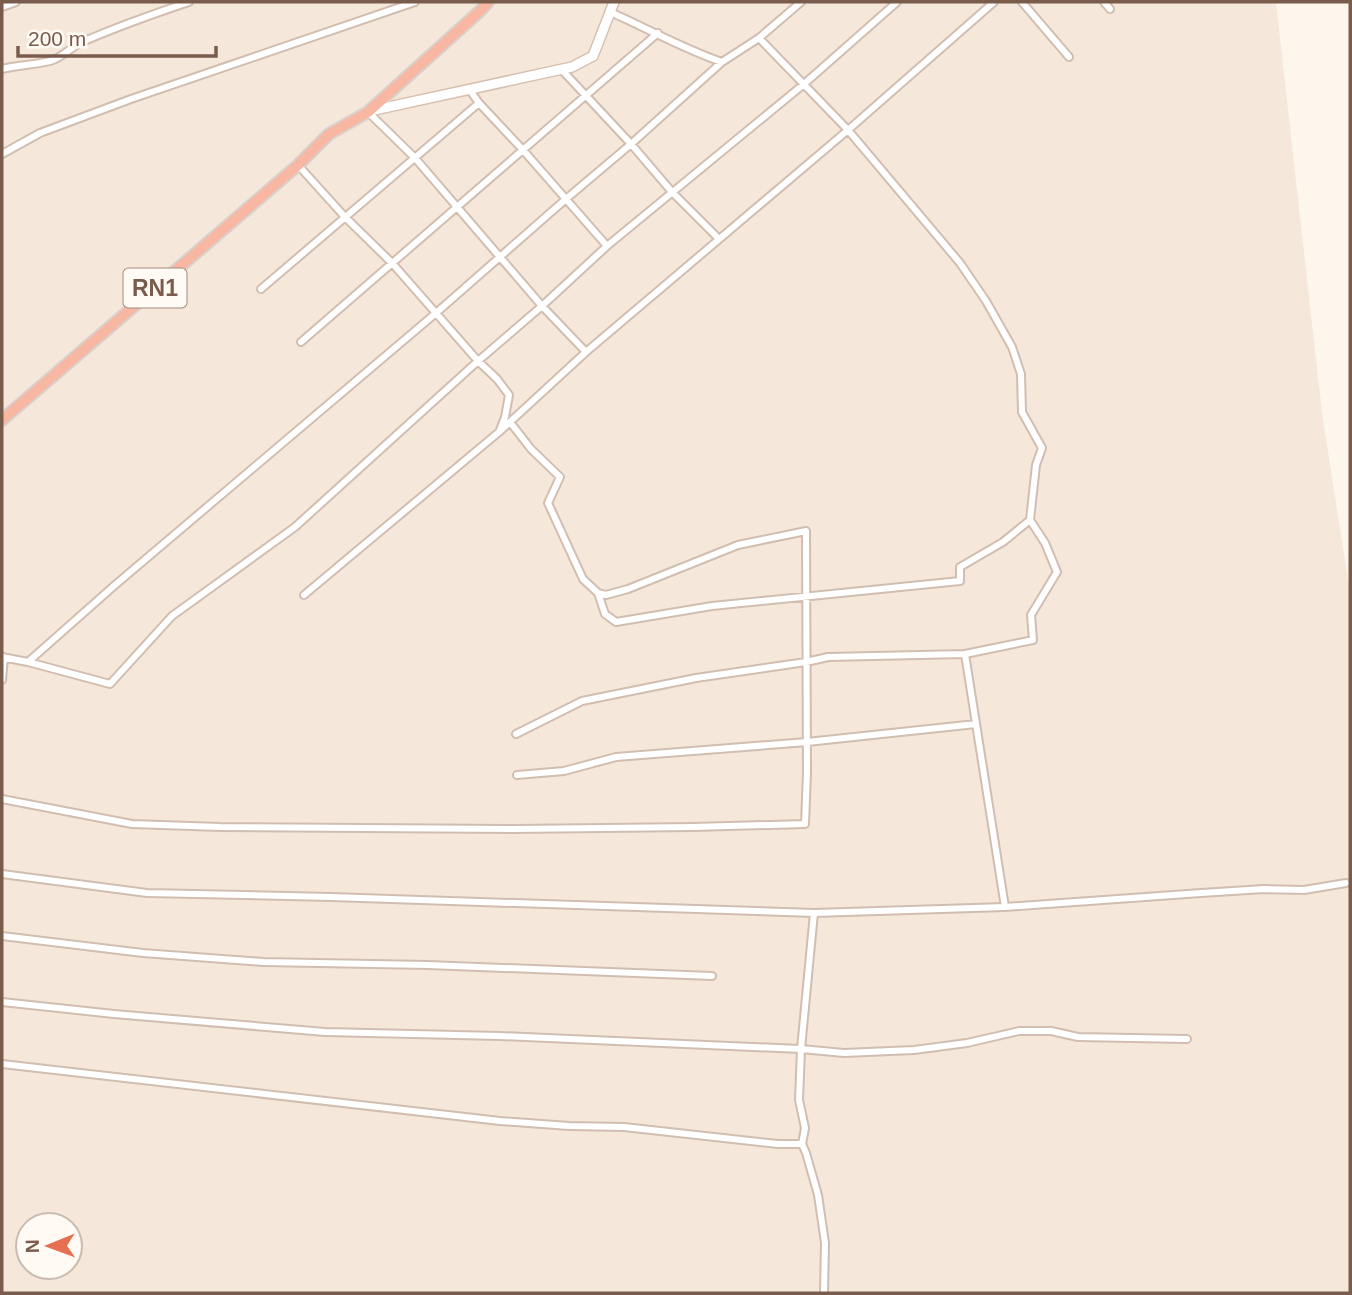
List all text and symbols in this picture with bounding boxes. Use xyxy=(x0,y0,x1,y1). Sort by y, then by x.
scale bar xyxy=(18,14,215,58)
text: 200 m xyxy=(28,27,86,50)
road number: RN1 xyxy=(124,268,186,308)
north arrow xyxy=(14,1211,84,1281)
text: N xyxy=(22,1239,43,1253)

